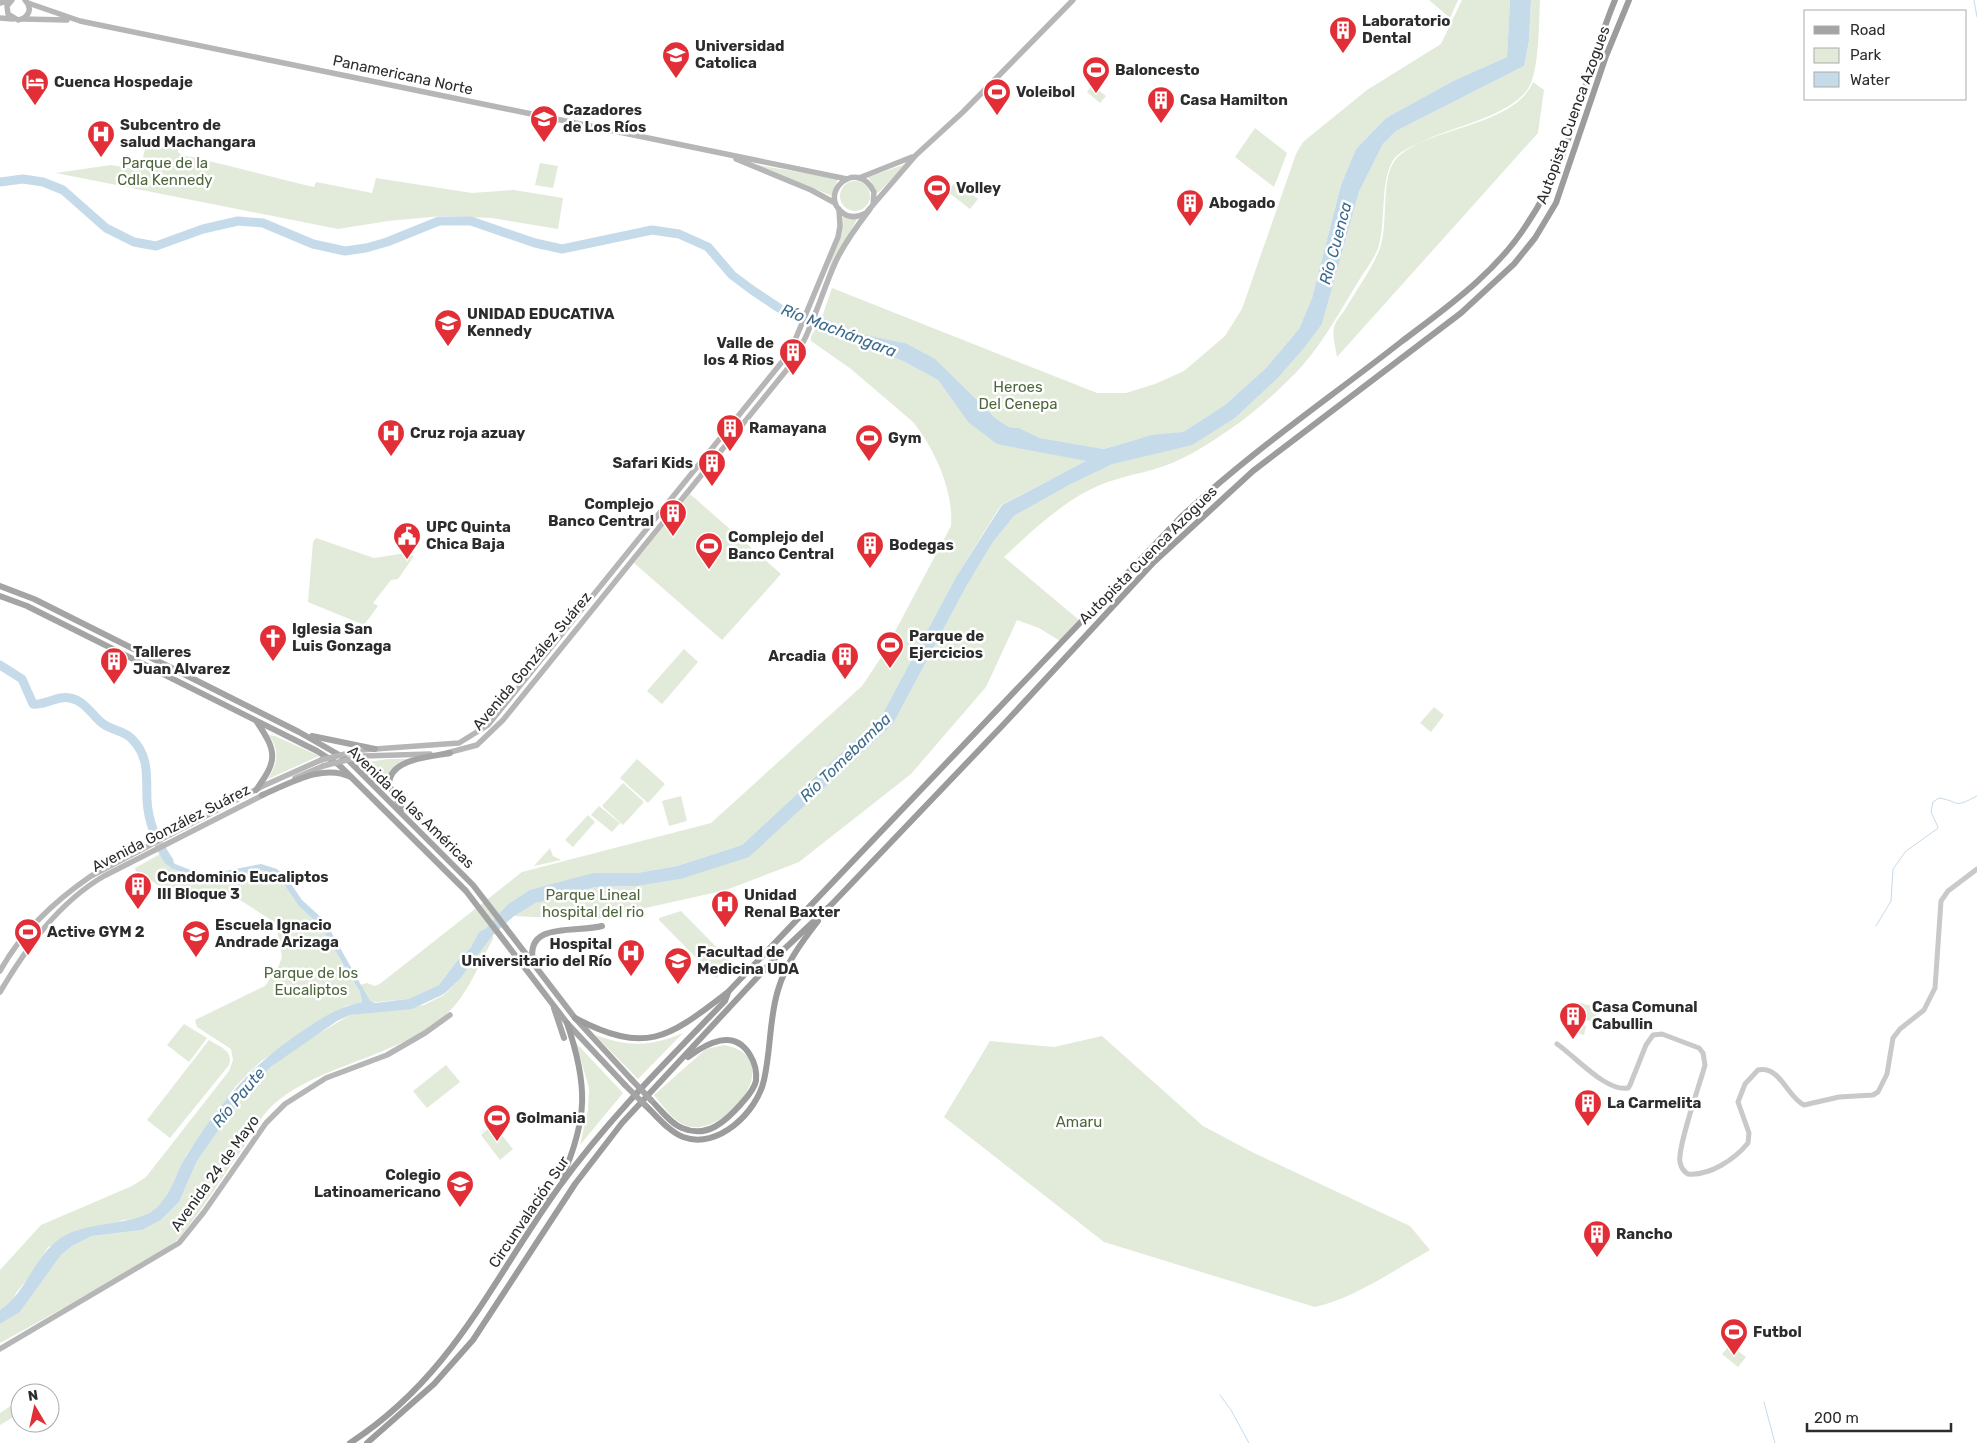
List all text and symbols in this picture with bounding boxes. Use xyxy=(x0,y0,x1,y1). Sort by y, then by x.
legend xyxy=(1804,10,1967,100)
place label: Laboratorio Dental xyxy=(1362,12,1450,47)
building icon: Laboratorio Dental xyxy=(1328,15,1358,54)
text: Road xyxy=(1850,21,1886,39)
street label: Autopista Cuenca Azogues xyxy=(1532,23,1614,206)
place label: Universidad Catolica xyxy=(695,37,785,72)
school or university icon: Universidad Catolica xyxy=(661,40,691,79)
text: Park xyxy=(1850,46,1881,64)
street label: Panamericana Norte xyxy=(331,51,475,99)
sports icon: Baloncesto xyxy=(1081,55,1111,94)
place label: Baloncesto xyxy=(1115,61,1200,79)
hotel icon: Cuenca Hospedaje xyxy=(20,67,50,106)
text: Water xyxy=(1850,71,1890,89)
place label: Cuenca Hospedaje xyxy=(54,73,193,91)
sports icon: Voleibol xyxy=(982,77,1012,116)
place label: Voleibol xyxy=(1016,83,1075,101)
building icon: Casa Hamilton xyxy=(1146,85,1176,124)
place label: Casa Hamilton xyxy=(1180,91,1288,109)
place label: Cazadores de Los Ríos xyxy=(563,101,646,136)
school or university icon: Cazadores de Los Ríos xyxy=(529,104,559,143)
place label: Subcentro de salud Machangara xyxy=(120,116,256,151)
hospital icon: Subcentro de salud Machangara xyxy=(86,119,116,158)
park label: Parque de la Cdla Kennedy xyxy=(117,154,213,189)
sports icon: Volley xyxy=(922,173,952,212)
place label: Volley xyxy=(956,179,1001,197)
building icon: Abogado xyxy=(1175,188,1205,227)
place label: Abogado xyxy=(1209,194,1275,212)
water label: Río Cuenca xyxy=(1315,200,1356,286)
water label: Río Machángara xyxy=(779,300,899,361)
place label: UNIDAD EDUCATIVA Kennedy xyxy=(467,305,615,340)
school or university icon: UNIDAD EDUCATIVA Kennedy xyxy=(433,308,463,347)
place label: Valle de los 4 Rios xyxy=(703,334,774,369)
building icon: Valle de los 4 Rios xyxy=(778,337,808,376)
park label: Heroes Del Cenepa xyxy=(978,378,1058,413)
building icon: Ramayana xyxy=(715,413,745,452)
hospital icon: Cruz roja azuay xyxy=(376,418,406,457)
place label: Ramayana xyxy=(749,419,827,437)
sports icon: Gym xyxy=(854,423,884,462)
place label: Cruz roja azuay xyxy=(410,424,525,442)
place label: Gym xyxy=(888,429,922,447)
building icon: Safari Kids xyxy=(697,448,727,487)
place label: Safari Kids xyxy=(613,454,693,472)
street label: Autopista Cuenca Azogues xyxy=(1075,482,1221,628)
place label: Complejo Banco Central xyxy=(548,495,654,530)
building icon: Complejo Banco Central xyxy=(658,498,688,537)
place label: UPC Quinta Chica Baja xyxy=(426,518,511,553)
public building icon: UPC Quinta Chica Baja xyxy=(392,521,422,560)
place label: Complejo del Banco Central xyxy=(728,528,834,563)
building icon: Bodegas xyxy=(855,530,885,569)
sports icon: Complejo del Banco Central xyxy=(694,531,724,570)
place label: Bodegas xyxy=(889,536,954,554)
street label: Avenida González Suárez xyxy=(469,588,595,734)
place label: Iglesia San Luis Gonzaga xyxy=(292,620,392,655)
church icon: Iglesia San Luis Gonzaga xyxy=(258,623,288,662)
place label: Parque de Ejercicios xyxy=(909,627,984,662)
sports icon: Parque de Ejercicios xyxy=(875,630,905,669)
building icon: Arcadia xyxy=(830,641,860,680)
place label: Talleres Juan Alvarez xyxy=(133,643,230,678)
building icon: Talleres Juan Alvarez xyxy=(99,646,129,685)
place label: Arcadia xyxy=(768,647,826,665)
water label: Río Tomebamba xyxy=(796,709,895,806)
street label: Avenida de las Américas xyxy=(344,742,478,872)
street label: Avenida González Suárez xyxy=(89,780,253,876)
place label: Condominio Eucaliptos III Bloque 3 xyxy=(157,868,329,903)
building icon: Condominio Eucaliptos III Bloque 3 xyxy=(123,871,153,910)
park label: Parque Lineal hospital del rio xyxy=(542,886,644,921)
place label: Unidad Renal Baxter xyxy=(744,886,840,921)
hospital icon: Unidad Renal Baxter xyxy=(710,889,740,928)
place label: Escuela Ignacio Andrade Arizaga xyxy=(215,916,339,951)
sports icon: Active GYM 2 xyxy=(13,917,43,956)
school or university icon: Escuela Ignacio Andrade Arizaga xyxy=(181,919,211,958)
place label: Active GYM 2 xyxy=(47,923,145,941)
place label: Hospital Universitario del Río xyxy=(461,935,612,970)
hospital icon: Hospital Universitario del Río xyxy=(616,938,646,977)
place label: Facultad de Medicina UDA xyxy=(697,943,799,978)
school or university icon: Facultad de Medicina UDA xyxy=(663,946,693,985)
park label: Parque de los Eucaliptos xyxy=(264,964,358,999)
place label: Casa Comunal Cabullin xyxy=(1592,998,1698,1033)
building icon: Casa Comunal Cabullin xyxy=(1558,1001,1588,1040)
water label: Río Paute xyxy=(208,1064,269,1131)
building icon: La Carmelita xyxy=(1573,1088,1603,1127)
place label: La Carmelita xyxy=(1607,1094,1701,1112)
sports icon: Golmania xyxy=(482,1103,512,1142)
place label: Golmania xyxy=(516,1109,586,1127)
street label: Avenida 24 de Mayo xyxy=(167,1112,263,1234)
park label: Amaru xyxy=(1056,1113,1102,1131)
street label: Circunvalación Sur xyxy=(485,1152,573,1271)
place label: Colegio Latinoamericano xyxy=(314,1166,441,1201)
school or university icon: Colegio Latinoamericano xyxy=(445,1169,475,1208)
building icon: Rancho xyxy=(1582,1219,1612,1258)
place label: Rancho xyxy=(1616,1225,1673,1243)
sports icon: Futbol xyxy=(1719,1317,1749,1356)
place label: Futbol xyxy=(1753,1323,1802,1341)
north arrow xyxy=(10,1383,60,1433)
text: N xyxy=(27,1386,39,1405)
scale bar xyxy=(1807,1400,1951,1432)
text: 200 m xyxy=(1814,1409,1859,1427)

